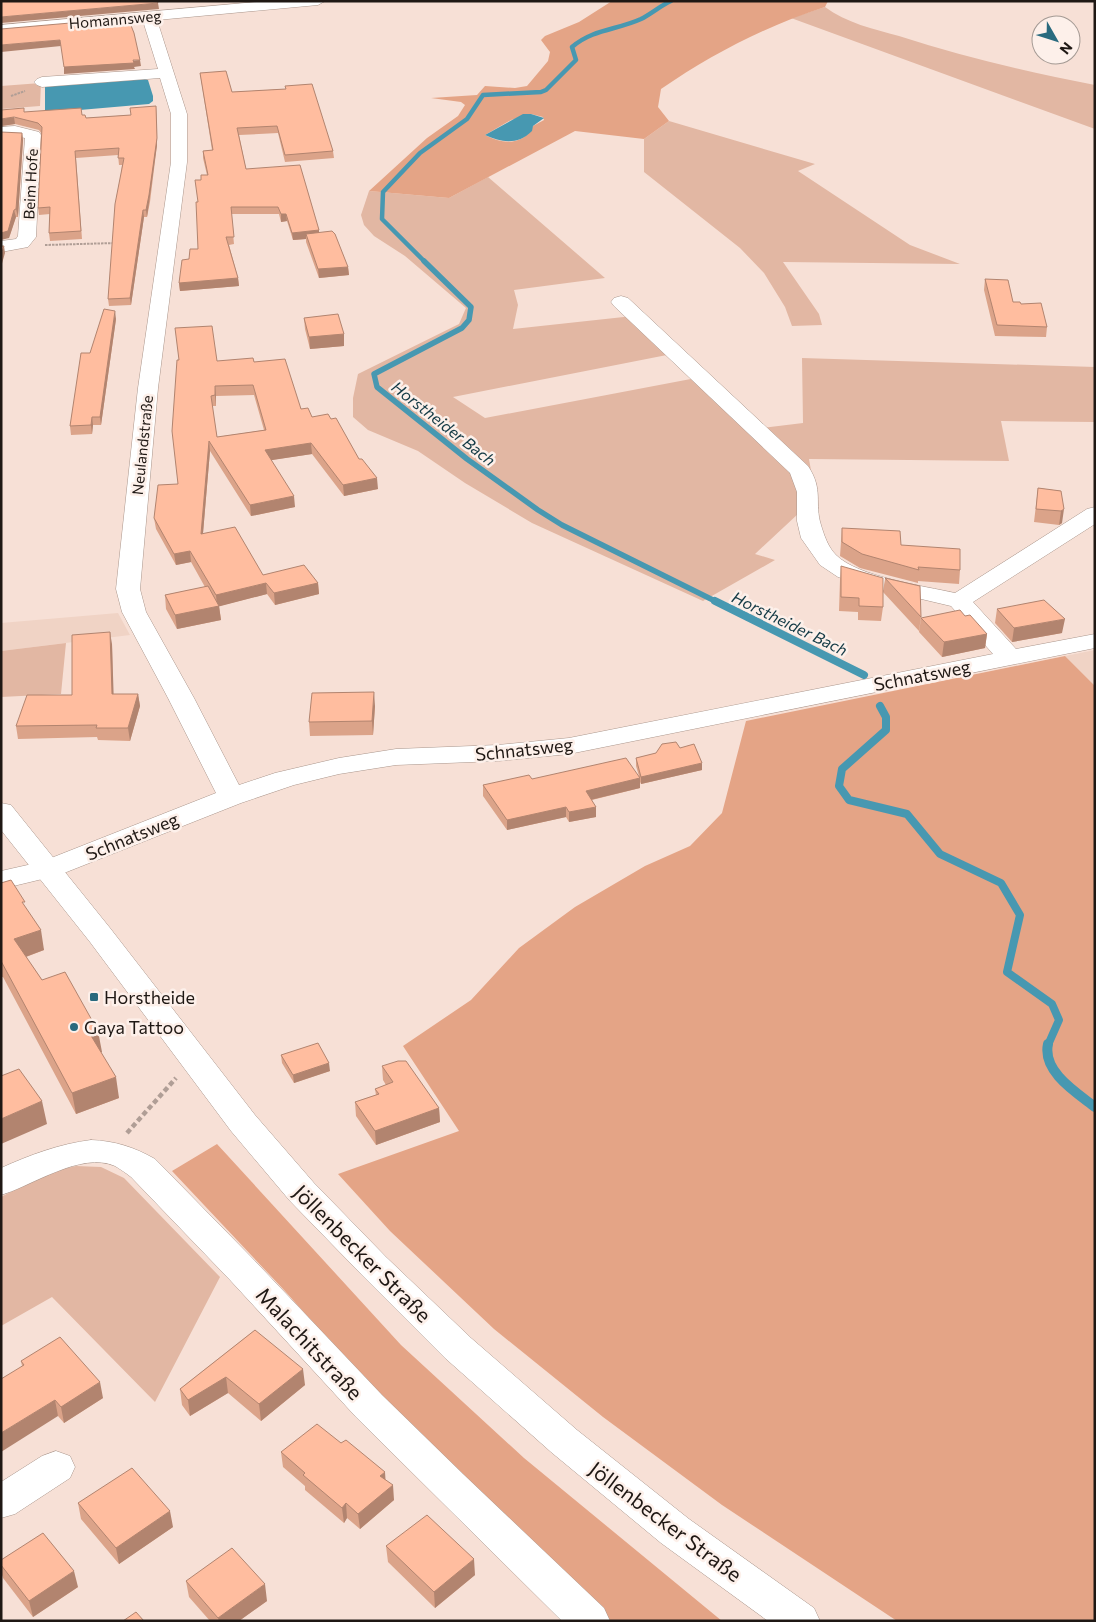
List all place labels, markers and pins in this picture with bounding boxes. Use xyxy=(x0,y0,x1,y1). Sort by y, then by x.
place label: Horstheide xyxy=(104,986,195,1008)
marker: Horstheide xyxy=(88,991,100,1003)
place label: Gaya Tattoo xyxy=(84,1016,184,1038)
marker: Gaya Tattoo xyxy=(68,1021,80,1033)

